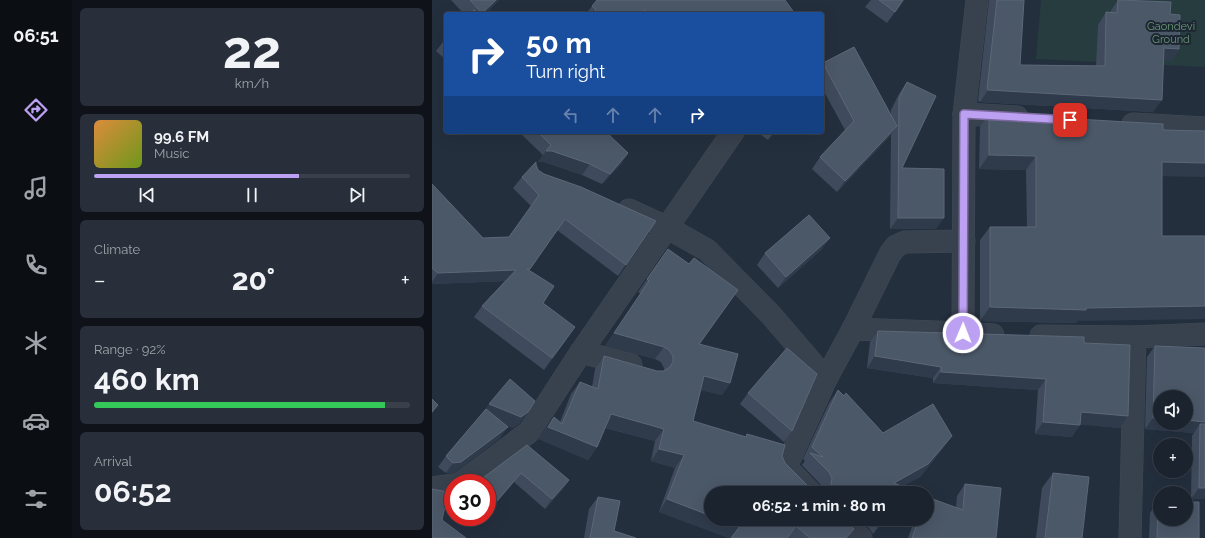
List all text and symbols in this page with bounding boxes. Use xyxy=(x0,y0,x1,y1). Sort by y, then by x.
text: 22 xyxy=(223,19,281,80)
park label: Gaondevi Ground xyxy=(1147,20,1195,46)
text: 06:51 xyxy=(13,25,59,46)
text: 50 m xyxy=(526,27,592,60)
icon: right xyxy=(460,28,512,80)
text: Turn right xyxy=(526,61,605,82)
text: km/h xyxy=(235,76,269,91)
icon: directions xyxy=(22,96,50,124)
pin xyxy=(1053,103,1087,137)
icon: left xyxy=(560,104,582,126)
icon: ahead xyxy=(602,104,624,126)
icon: ahead xyxy=(644,104,666,126)
icon: right xyxy=(686,104,708,126)
icon: arrive xyxy=(1059,109,1081,131)
text: 99.6 FM xyxy=(154,128,209,146)
text: Music xyxy=(154,146,189,161)
icon: music xyxy=(22,174,50,202)
icon: previous xyxy=(136,184,158,206)
icon: pause xyxy=(241,184,263,206)
icon: next xyxy=(346,184,368,206)
text: Climate xyxy=(94,242,140,257)
icon: phone xyxy=(22,251,50,279)
text: 20° xyxy=(232,262,275,297)
text: − xyxy=(94,267,106,293)
text: + xyxy=(401,267,410,293)
position arrow xyxy=(942,312,984,354)
icon: climate xyxy=(22,329,50,357)
text: Range · 92% xyxy=(94,342,165,357)
text: 460 km xyxy=(94,362,200,397)
map controls xyxy=(1153,390,1193,526)
button: sound xyxy=(1153,390,1193,430)
icon: car xyxy=(22,407,50,435)
button: + xyxy=(1153,438,1193,478)
text: Arrival xyxy=(94,454,132,469)
text: 06:52 xyxy=(94,474,172,509)
speed limit sign: 30 xyxy=(444,474,496,526)
icon: filters xyxy=(22,485,50,513)
button: − xyxy=(1153,486,1193,526)
text: 06:52 · 1 min · 80 m xyxy=(752,497,886,515)

